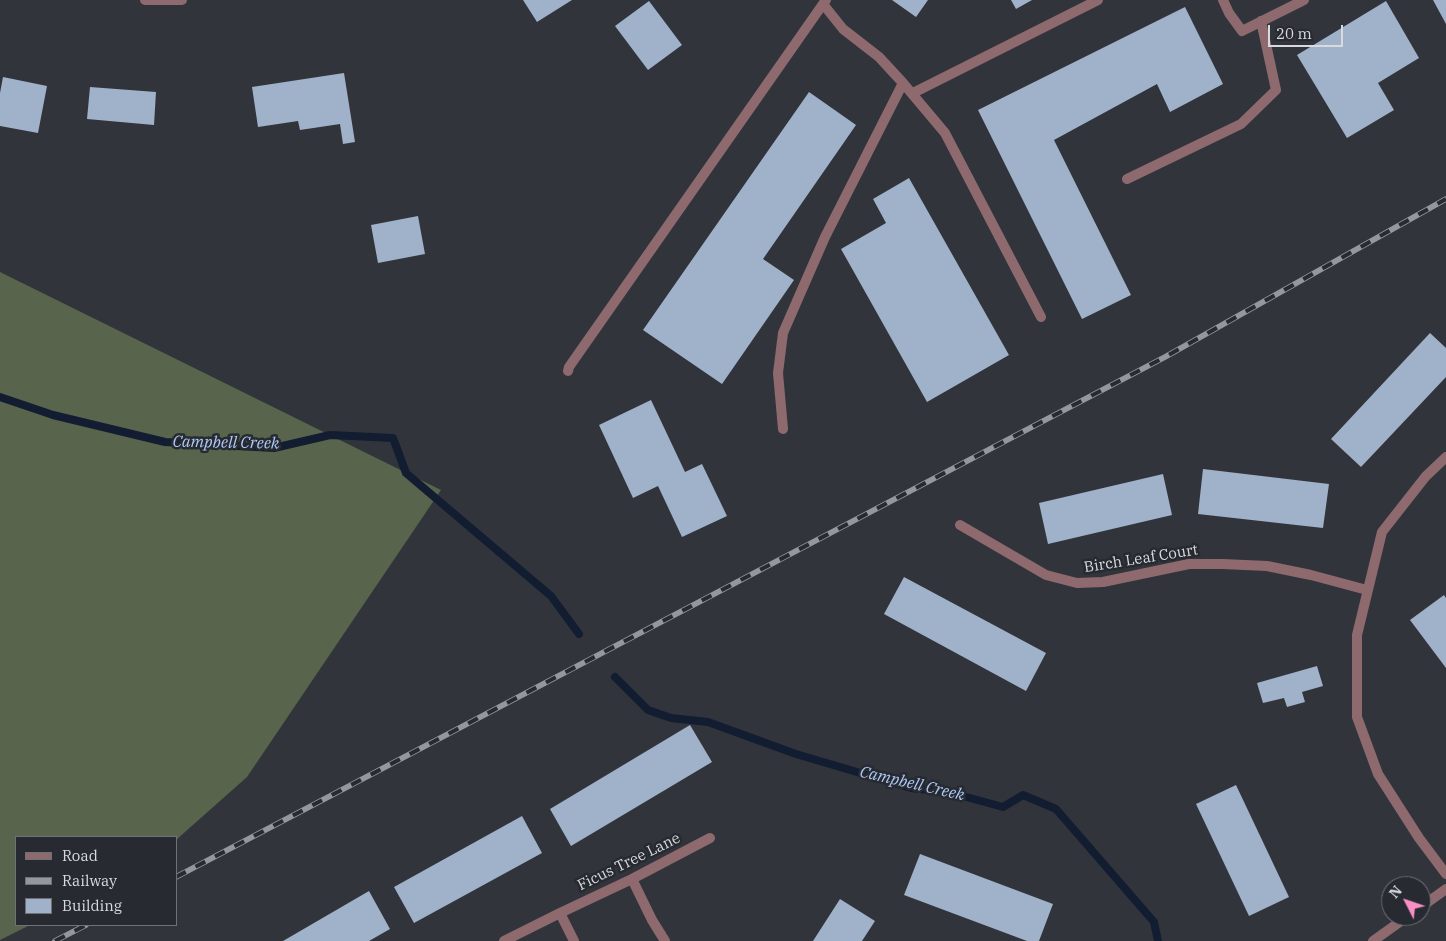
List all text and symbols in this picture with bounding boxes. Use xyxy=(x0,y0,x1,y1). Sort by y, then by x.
scale bar xyxy=(1271,15,1346,47)
text: 20 m xyxy=(1276,24,1312,43)
water label: Campbell Creek xyxy=(172,432,280,454)
street label: Birch Leaf Court xyxy=(1083,541,1199,577)
water label: Campbell Creek xyxy=(858,763,966,805)
street label: Ficus Tree Lane xyxy=(575,829,683,895)
legend xyxy=(15,836,178,926)
text: Road xyxy=(62,846,98,865)
text: Railway xyxy=(62,871,117,890)
north arrow xyxy=(1381,876,1431,926)
text: N xyxy=(1385,882,1406,902)
text: Building xyxy=(62,896,122,915)

